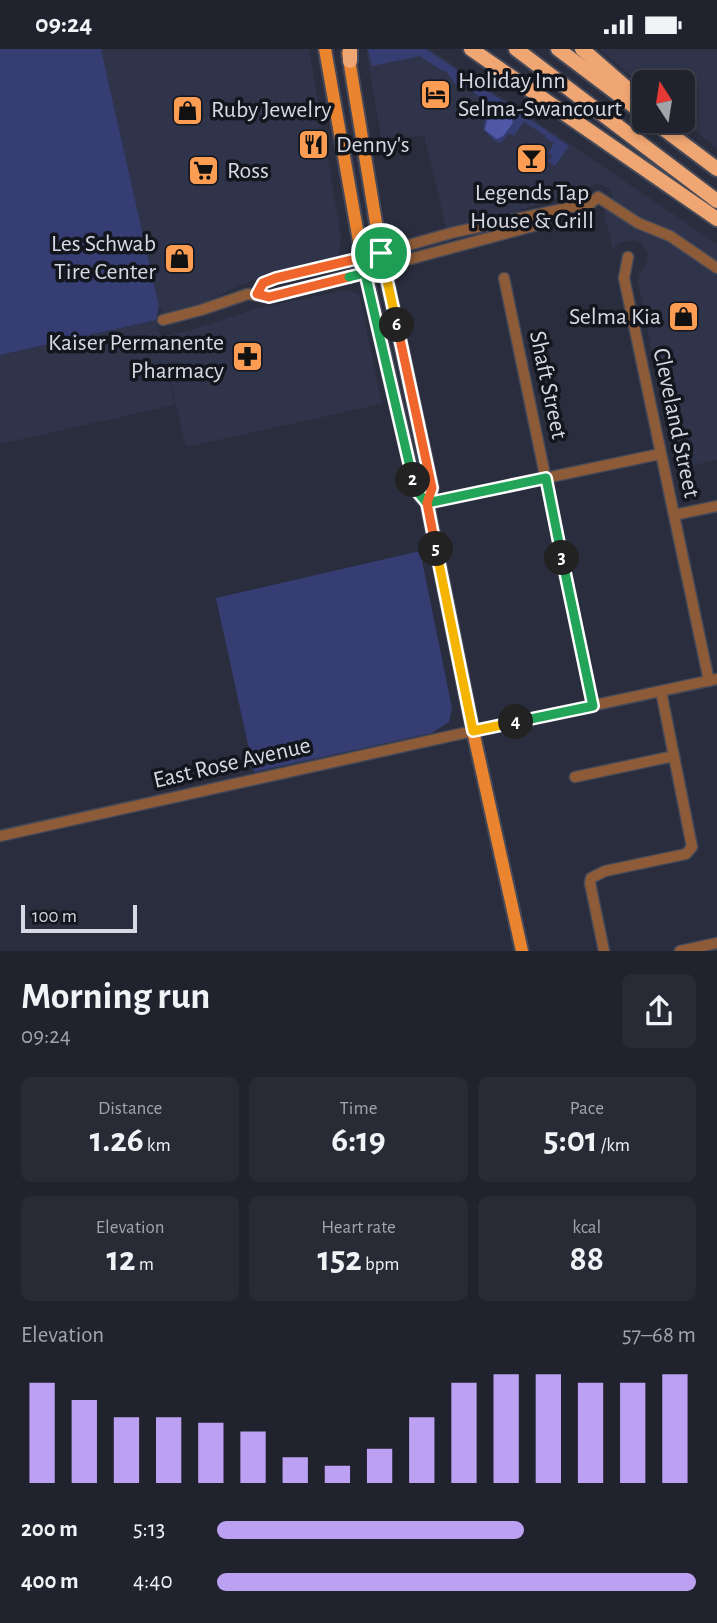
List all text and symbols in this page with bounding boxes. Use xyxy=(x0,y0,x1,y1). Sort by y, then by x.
text: 09:24 xyxy=(35,11,92,37)
place label: Holiday Inn Selma-Swancourt xyxy=(458,69,622,121)
north arrow xyxy=(632,70,695,133)
map controls xyxy=(632,70,695,133)
hotel icon: Holiday Inn Selma-Swancourt xyxy=(418,78,452,112)
shop icon: Ruby Jewelry xyxy=(171,93,205,127)
place label: Ruby Jewelry xyxy=(211,98,331,122)
restaurant icon: Denny's xyxy=(296,128,330,162)
place label: Denny's xyxy=(336,133,410,157)
bar icon: Legends Tap House & Grill xyxy=(515,142,549,176)
supermarket icon: Ross xyxy=(187,154,221,188)
place label: Ross xyxy=(227,159,269,183)
place label: Legends Tap House & Grill xyxy=(470,181,594,233)
pin xyxy=(351,223,411,283)
place label: Les Schwab Tire Center xyxy=(51,232,156,284)
icon: arrive xyxy=(362,234,400,272)
shop icon: Les Schwab Tire Center xyxy=(162,241,196,275)
shop icon: Selma Kia xyxy=(667,300,701,334)
place label: Selma Kia xyxy=(569,305,661,329)
pin: 6 xyxy=(380,307,414,343)
text: 6 xyxy=(392,315,401,334)
street label: Shaft Street xyxy=(525,329,571,442)
place label: Kaiser Permanente Pharmacy xyxy=(48,331,224,383)
pharmacy icon: Kaiser Permanente Pharmacy xyxy=(230,340,264,374)
street label: Cleveland Street xyxy=(648,346,704,500)
pin: 2 xyxy=(396,463,430,497)
text: 2 xyxy=(408,470,417,489)
pin: 5 xyxy=(418,531,453,567)
text: 5 xyxy=(431,539,440,558)
pin: 3 xyxy=(544,540,580,575)
text: 3 xyxy=(557,548,566,567)
pin: 4 xyxy=(498,705,534,739)
text: 4 xyxy=(511,712,520,731)
street label: East Rose Avenue xyxy=(151,733,313,793)
scale bar xyxy=(21,902,136,934)
text: 100 m xyxy=(32,907,77,926)
button: share xyxy=(622,974,696,1048)
text: Morning run xyxy=(21,978,210,1016)
text: 09:24 xyxy=(21,1025,71,1048)
text: Distance xyxy=(98,1099,162,1118)
text: Time xyxy=(340,1099,377,1118)
text: Pace xyxy=(570,1099,604,1118)
text: 1.26 xyxy=(90,1123,144,1158)
text: 6:19 xyxy=(331,1123,386,1158)
text: 5:01 xyxy=(544,1123,598,1158)
text: km xyxy=(144,1136,171,1155)
text: /km xyxy=(598,1136,630,1155)
text: Elevation xyxy=(96,1218,165,1237)
text: Heart rate xyxy=(321,1218,396,1237)
text: kcal xyxy=(572,1218,601,1237)
text: 12 xyxy=(106,1242,136,1277)
text: 152 xyxy=(318,1242,362,1277)
text: 88 xyxy=(570,1242,604,1277)
text: m xyxy=(136,1255,154,1274)
text: bpm xyxy=(362,1255,399,1274)
text: Elevation xyxy=(21,1324,104,1347)
text: 57–68 m xyxy=(622,1324,696,1347)
text: 200 m xyxy=(21,1518,78,1541)
text: 5:13 xyxy=(133,1518,165,1541)
text: 400 m xyxy=(21,1570,79,1593)
text: 4:40 xyxy=(133,1570,173,1593)

